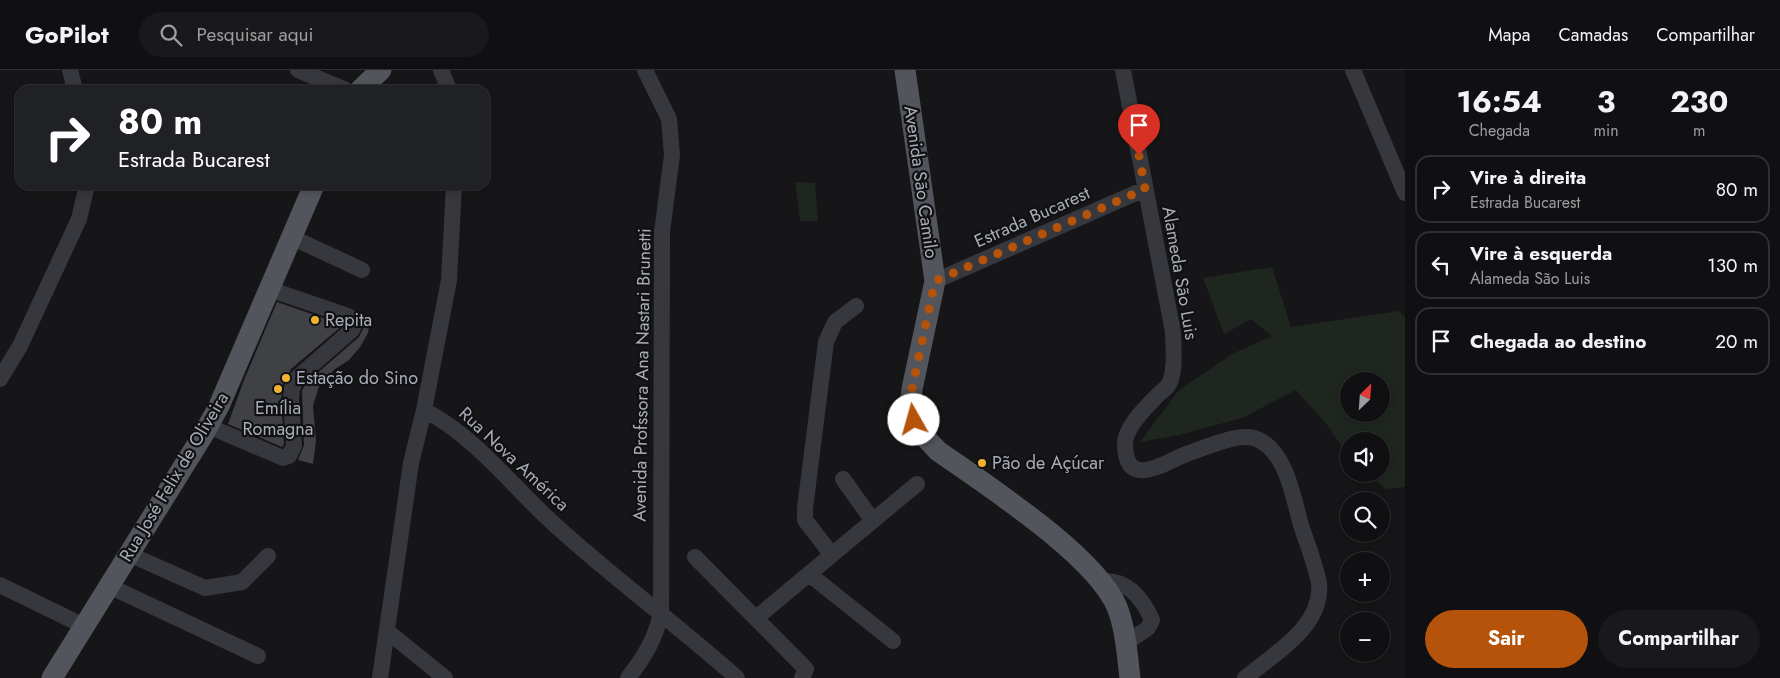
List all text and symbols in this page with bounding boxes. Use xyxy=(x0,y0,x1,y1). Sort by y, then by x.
search box xyxy=(139,12,489,57)
text: GoPilot xyxy=(25,17,109,52)
icon: search xyxy=(157,21,185,49)
text: Pesquisar aqui xyxy=(197,21,313,48)
text: Mapa xyxy=(1488,22,1530,48)
text: Camadas xyxy=(1558,22,1628,48)
text: Compartilhar xyxy=(1656,22,1755,48)
text: 16:54 xyxy=(1457,80,1542,123)
text: 3 xyxy=(1597,80,1615,123)
text: 230 xyxy=(1670,80,1728,123)
text: 80 m xyxy=(118,97,202,147)
street label: Avenida São Camilo xyxy=(897,104,945,260)
pin xyxy=(1118,104,1160,155)
icon: right xyxy=(35,105,100,170)
icon: arrive xyxy=(1125,111,1153,139)
text: Chegada xyxy=(1469,119,1530,142)
text: min xyxy=(1594,119,1619,142)
text: m xyxy=(1693,119,1706,142)
text: Estrada Bucarest xyxy=(118,143,270,175)
text: Vire à direita xyxy=(1470,164,1586,191)
icon: right xyxy=(1427,175,1455,203)
text: 80 m xyxy=(1716,176,1758,203)
street label: Estrada Bucarest xyxy=(970,180,1095,254)
text: Estrada Bucarest xyxy=(1470,191,1580,214)
street label: Alameda São Luis xyxy=(1155,204,1205,342)
street label: Avenida Profssora Ana Nastari Brunetti xyxy=(626,228,658,522)
text: Vire à esquerda xyxy=(1470,240,1612,267)
icon: left xyxy=(1427,251,1455,279)
text: 130 m xyxy=(1707,252,1758,279)
text: Alameda São Luis xyxy=(1470,267,1590,290)
place label: Repita xyxy=(325,307,372,333)
marker: Repita xyxy=(309,314,321,326)
icon: arrive xyxy=(1427,327,1455,355)
text: Chegada ao destino xyxy=(1470,328,1646,355)
text: 20 m xyxy=(1715,328,1758,355)
place label: Estação do Sino xyxy=(296,365,418,391)
marker: Estação do Sino xyxy=(280,372,292,384)
north arrow xyxy=(1340,372,1390,422)
map controls xyxy=(1340,372,1390,662)
marker: Emília Romagna xyxy=(272,383,284,395)
street label: Rua José Felix de Oliveira xyxy=(113,387,235,567)
position arrow xyxy=(887,393,939,445)
place label: Emília Romagna xyxy=(243,395,313,442)
street label: Rua Nova América xyxy=(453,401,575,517)
button: sound xyxy=(1340,432,1390,482)
place label: Pão de Açúcar xyxy=(992,450,1105,476)
marker: Pão de Açúcar xyxy=(976,457,988,469)
button: search xyxy=(1340,492,1390,542)
button: + xyxy=(1340,552,1390,602)
button: Sair xyxy=(1425,610,1588,668)
button: Compartilhar xyxy=(1598,610,1760,668)
button: − xyxy=(1340,612,1390,662)

